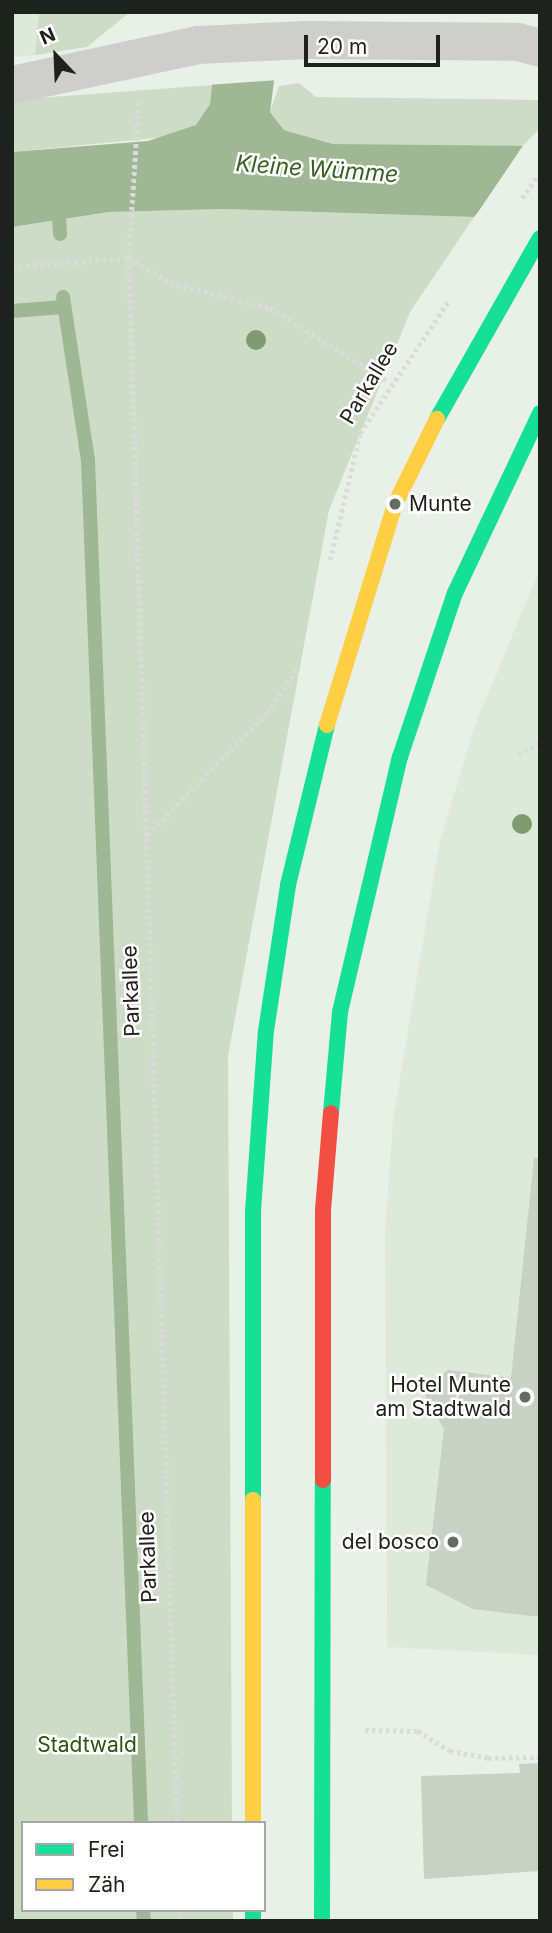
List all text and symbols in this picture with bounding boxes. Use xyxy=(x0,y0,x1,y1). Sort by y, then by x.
north arrow xyxy=(21,21,91,91)
scale bar xyxy=(307,21,444,65)
text: N xyxy=(36,23,59,50)
text: 20 m xyxy=(317,34,367,59)
water label: Kleine Wümme xyxy=(235,150,399,188)
street label: Parkallee xyxy=(335,337,403,429)
place label: Munte xyxy=(409,491,472,517)
marker: Munte xyxy=(387,496,403,512)
street label: Parkallee xyxy=(117,945,145,1037)
place label: Hotel Munte am Stadtwald xyxy=(375,1372,511,1422)
marker: Hotel Munte am Stadtwald xyxy=(517,1389,533,1405)
street label: Parkallee xyxy=(134,1511,162,1603)
place label: del bosco xyxy=(342,1529,439,1555)
marker: del bosco xyxy=(445,1534,461,1550)
park label: Stadtwald xyxy=(37,1732,137,1758)
legend xyxy=(21,1821,266,1912)
text: Frei xyxy=(88,1837,125,1862)
text: Zäh xyxy=(88,1872,125,1897)

